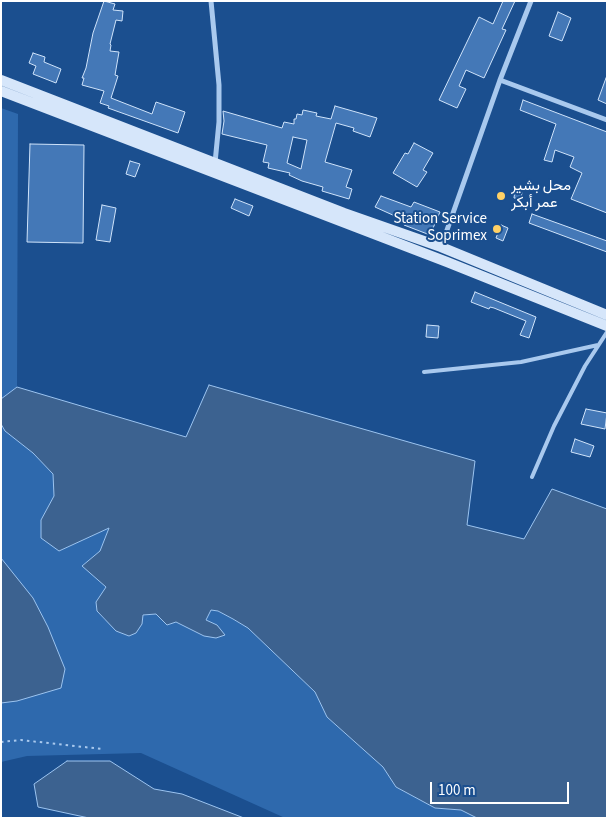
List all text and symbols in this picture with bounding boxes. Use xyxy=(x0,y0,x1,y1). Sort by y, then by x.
place label: محل بشير عمر أبكر xyxy=(511,178,571,213)
marker: محل بشير عمر أبكر xyxy=(495,190,507,202)
place label: Station Service Soprimex xyxy=(393,211,487,246)
marker: Station Service Soprimex xyxy=(491,223,503,235)
scale bar xyxy=(433,772,572,804)
text: 100 m xyxy=(438,780,476,801)

